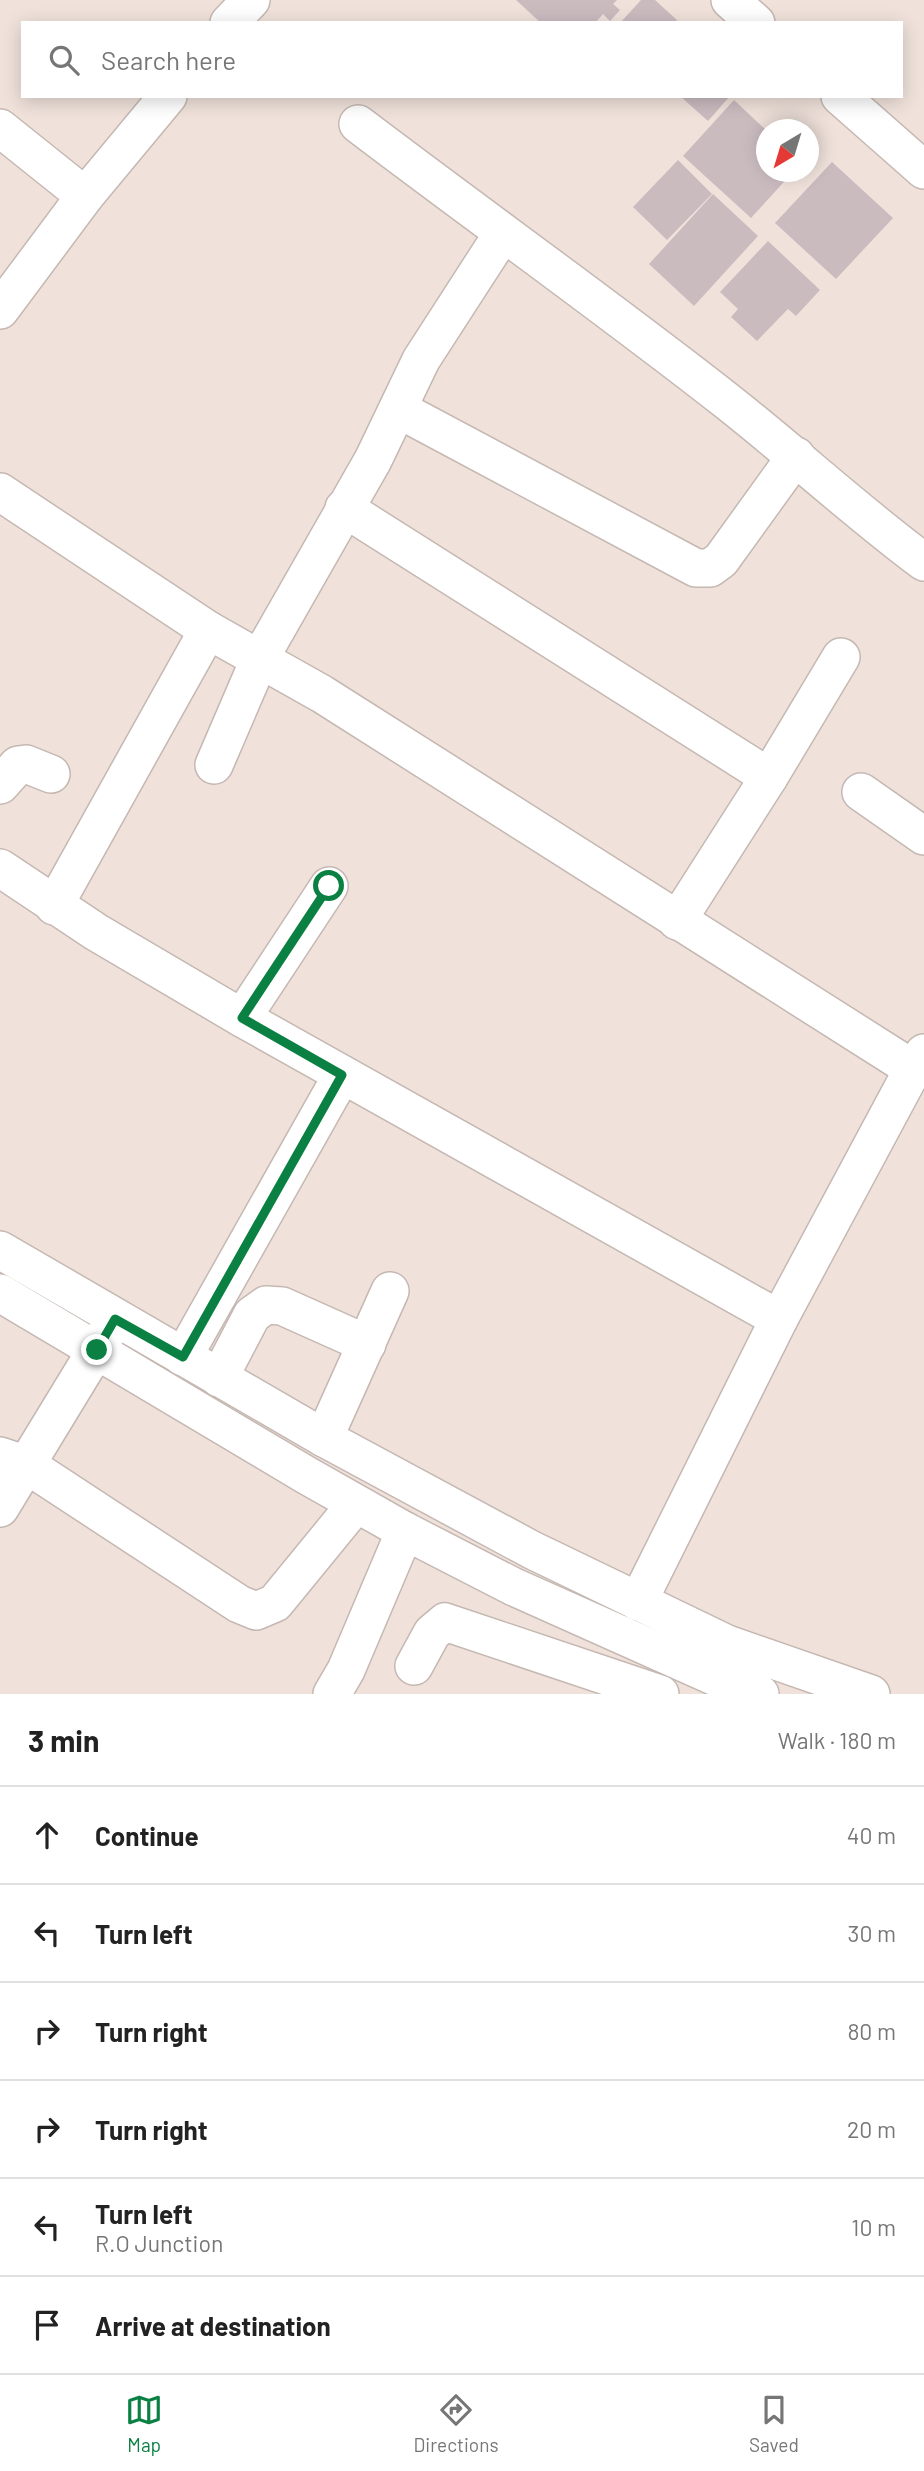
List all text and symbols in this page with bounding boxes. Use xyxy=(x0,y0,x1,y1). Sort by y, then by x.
search box xyxy=(21,21,903,98)
icon: search xyxy=(45,41,83,79)
text: Search here xyxy=(101,44,236,75)
north arrow xyxy=(756,119,819,182)
route start xyxy=(313,870,344,901)
route end xyxy=(81,1334,112,1365)
text: 3 min xyxy=(28,1722,99,1758)
text: Walk · 180 m xyxy=(778,1726,896,1754)
icon: ahead xyxy=(28,1816,66,1854)
text: Continue xyxy=(95,1820,199,1851)
text: 40 m xyxy=(847,1821,896,1849)
icon: left xyxy=(28,1914,66,1952)
text: Turn left xyxy=(95,1918,193,1949)
text: 30 m xyxy=(848,1919,896,1947)
icon: right xyxy=(28,2012,66,2050)
text: Turn right xyxy=(95,2016,208,2047)
text: 80 m xyxy=(847,2017,896,2045)
icon: right xyxy=(28,2110,66,2148)
text: Turn right xyxy=(95,2114,208,2145)
text: 20 m xyxy=(847,2115,896,2143)
text: Turn left xyxy=(95,2198,193,2229)
icon: left xyxy=(28,2208,66,2246)
text: 10 m xyxy=(851,2213,896,2241)
text: R.O Junction xyxy=(95,2229,223,2257)
icon: arrive xyxy=(28,2306,66,2344)
text: Arrive at destination xyxy=(95,2310,331,2341)
tab: Map xyxy=(125,2391,163,2456)
tab: Directions xyxy=(414,2391,499,2456)
tab: Saved xyxy=(749,2391,799,2456)

